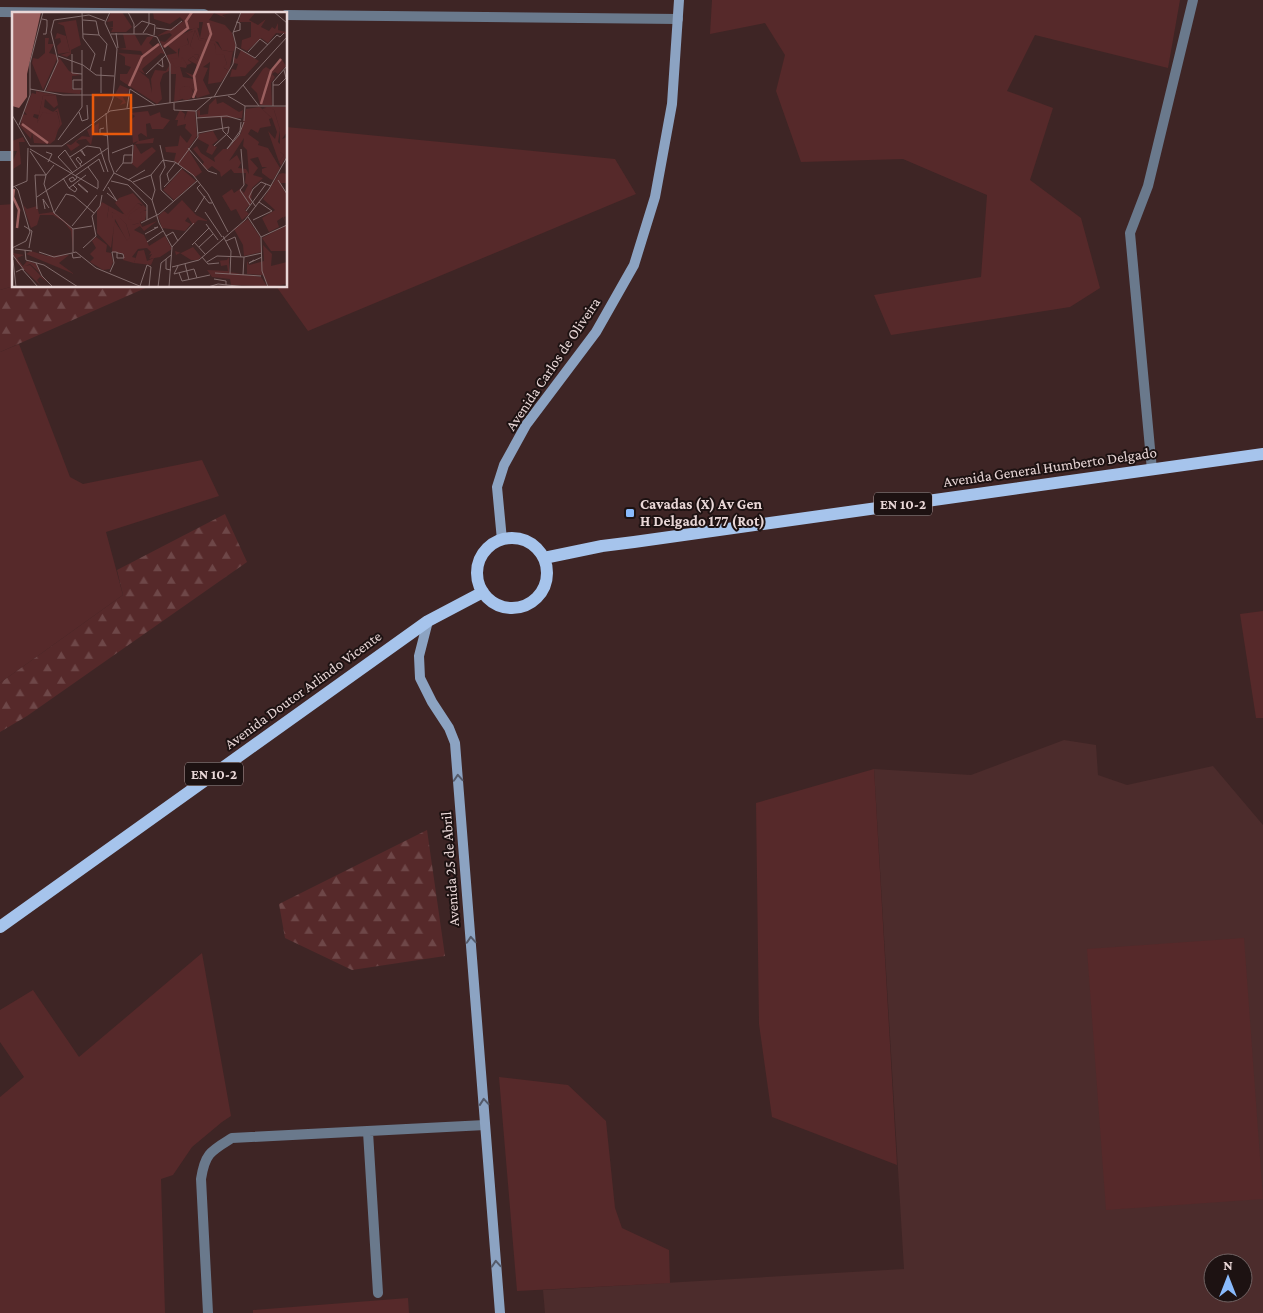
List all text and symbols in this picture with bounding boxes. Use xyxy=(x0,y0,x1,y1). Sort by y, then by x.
inset map xyxy=(12,12,288,288)
street label: Avenida Carlos de Oliveira xyxy=(503,295,603,433)
street label: Avenida General Humberto Delgado xyxy=(942,444,1158,491)
road number: EN 10-2 xyxy=(874,492,932,516)
place label: Cavadas (X) Av Gen H Delgado 177 (Rot) xyxy=(640,496,765,530)
marker: Cavadas (X) Av Gen H Delgado 177 (Rot) xyxy=(624,507,636,519)
street label: Avenida Doutor Arlindo Vicente xyxy=(222,628,385,752)
road number: EN 10-2 xyxy=(185,762,243,786)
one-way arrow xyxy=(453,774,464,782)
street label: Avenida 25 de Abril xyxy=(438,811,462,927)
one-way arrow xyxy=(466,936,477,944)
one-way arrow xyxy=(478,1098,489,1106)
north arrow xyxy=(1203,1253,1253,1303)
text: N xyxy=(1223,1257,1233,1273)
one-way arrow xyxy=(491,1260,502,1268)

